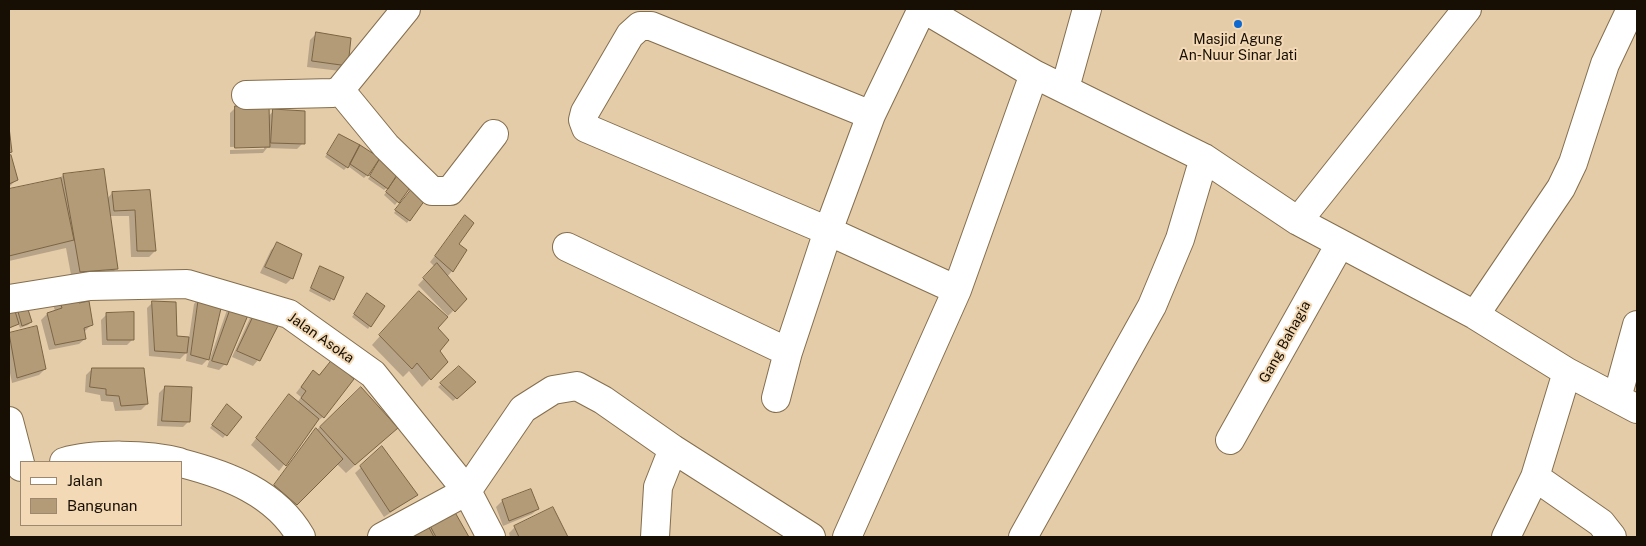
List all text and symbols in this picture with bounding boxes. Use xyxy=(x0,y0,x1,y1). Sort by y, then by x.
marker: Masjid Agung An-Nuur Sinar Jati xyxy=(1232,18,1244,30)
place label: Masjid Agung An-Nuur Sinar Jati xyxy=(1179,32,1297,64)
street label: Gang Bahagia xyxy=(1256,298,1314,386)
street label: Jalan Asoka xyxy=(285,309,357,367)
legend xyxy=(20,461,182,526)
text: Jalan xyxy=(67,472,103,489)
text: Bangunan xyxy=(67,497,138,514)

